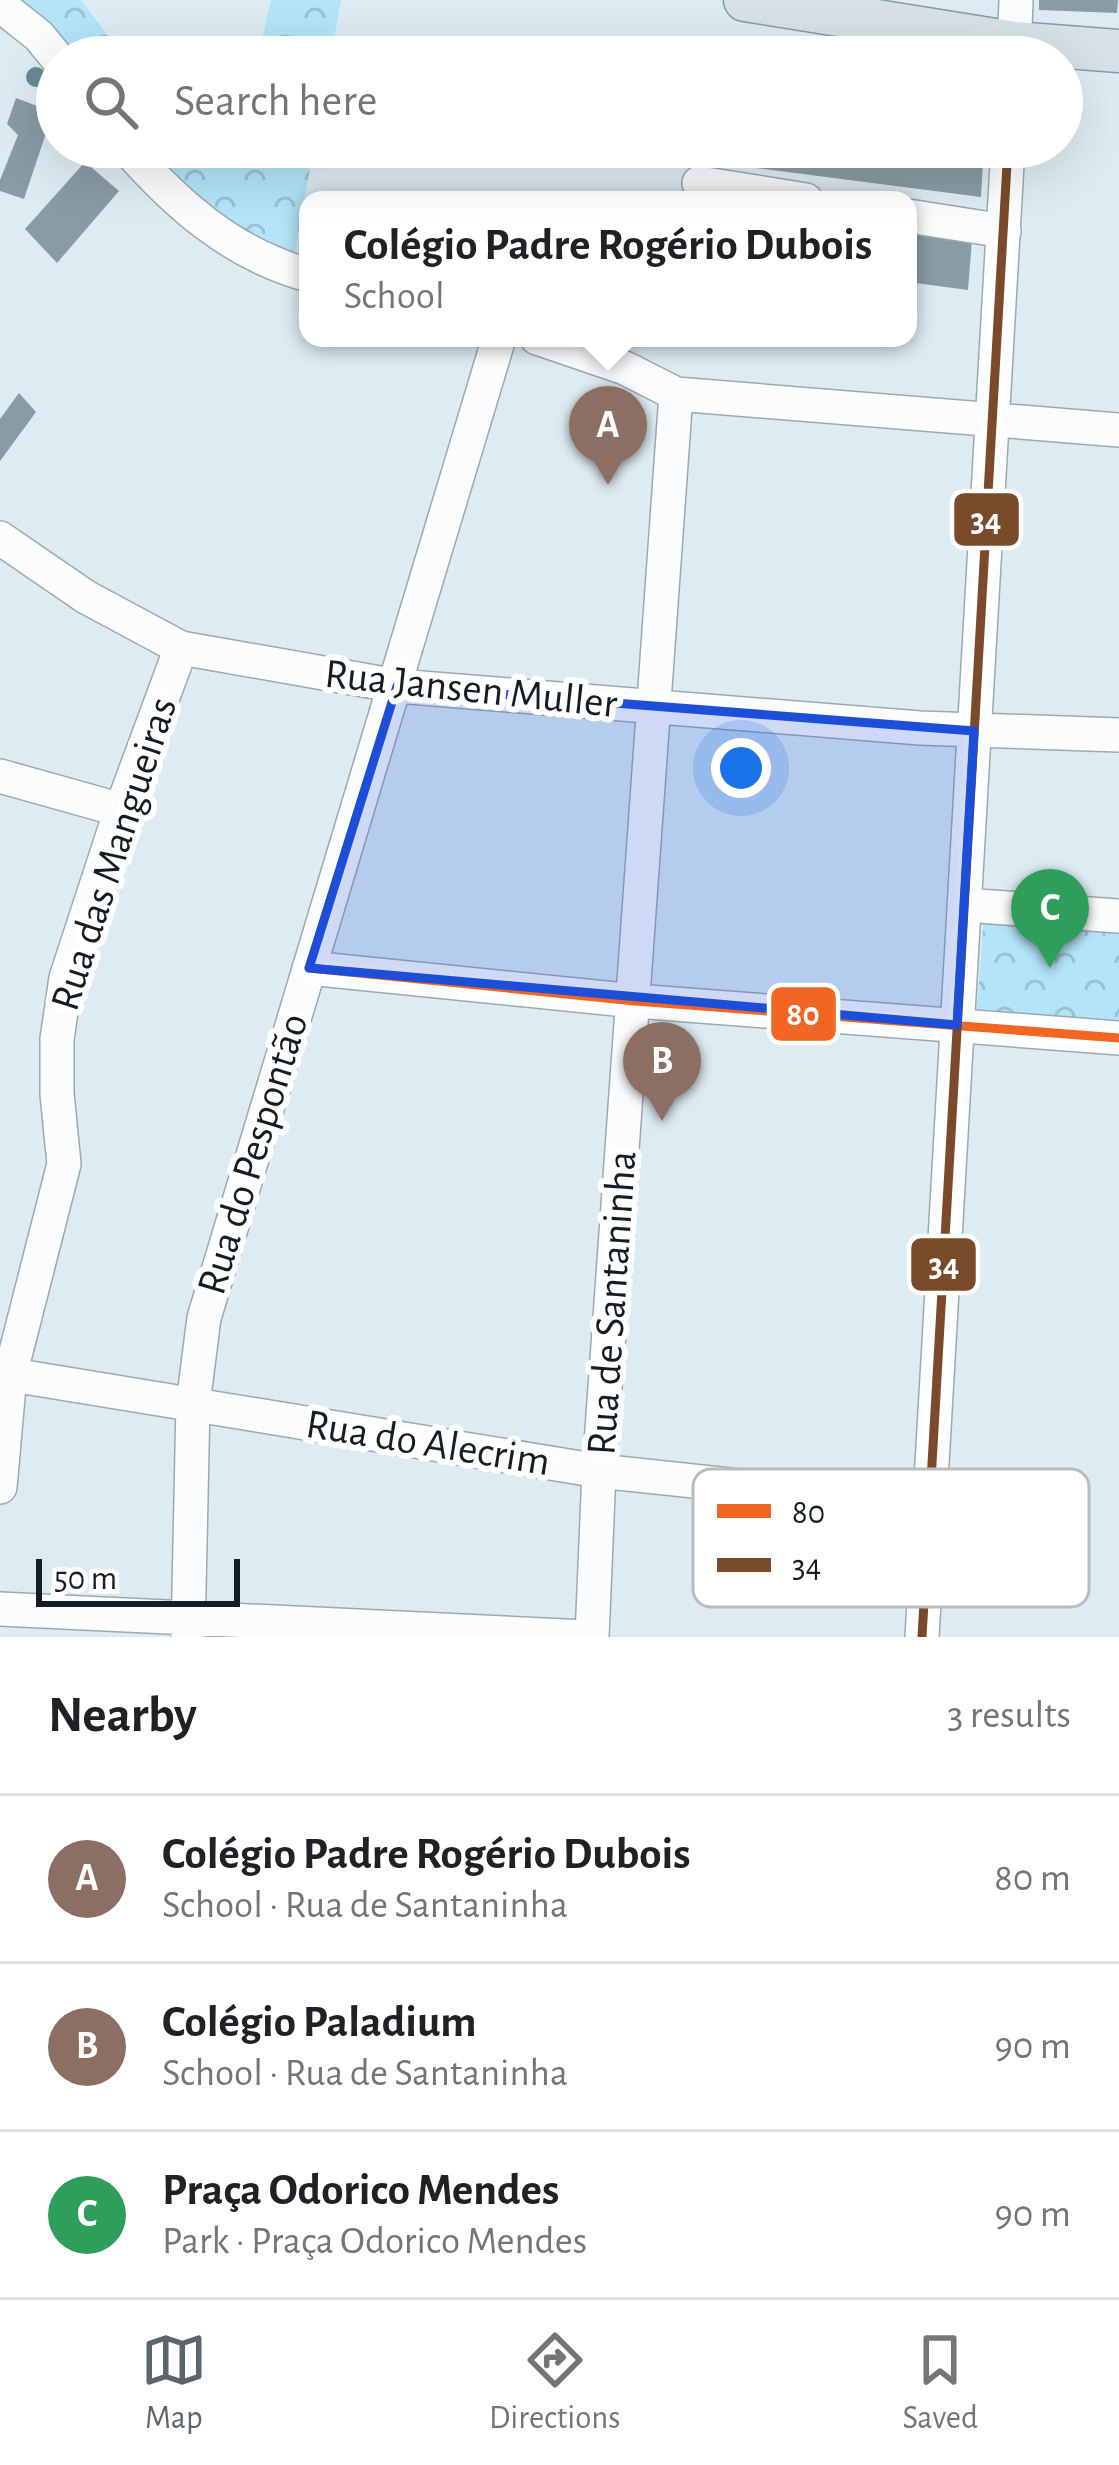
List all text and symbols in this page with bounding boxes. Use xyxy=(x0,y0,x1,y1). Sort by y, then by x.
search box xyxy=(36,36,1083,168)
icon: search xyxy=(78,69,144,135)
text: Search here xyxy=(174,79,377,124)
popup xyxy=(299,191,917,347)
text: Colégio Padre Rogério Dubois xyxy=(344,223,872,268)
text: School xyxy=(344,277,445,316)
pin: A xyxy=(569,386,647,485)
line badge: 34 xyxy=(952,491,1021,548)
text: 34 xyxy=(971,505,1001,538)
street label: Rua Jansen Muller xyxy=(323,653,620,725)
street label: Rua das Mangueiras xyxy=(44,692,184,1016)
your location xyxy=(711,738,771,798)
pin: C xyxy=(1011,869,1089,968)
line badge: 80 xyxy=(769,985,838,1043)
text: 80 xyxy=(786,999,820,1032)
street label: Rua do Pespontão xyxy=(190,1009,316,1299)
pin: B xyxy=(623,1022,701,1121)
street label: Rua de Santaninha xyxy=(580,1149,644,1457)
line badge: 34 xyxy=(909,1236,978,1293)
text: 34 xyxy=(929,1250,959,1283)
street label: Rua do Alecrim xyxy=(303,1403,553,1483)
legend xyxy=(693,1469,1089,1607)
text: 80 xyxy=(792,1497,825,1530)
text: 34 xyxy=(792,1551,821,1584)
scale bar xyxy=(36,1553,240,1606)
text: 50 m xyxy=(54,1563,117,1596)
text: Nearby xyxy=(48,1690,197,1741)
text: 3 results xyxy=(947,1696,1071,1735)
text: Colégio Padre Rogério Dubois xyxy=(162,1832,691,1877)
text: A xyxy=(75,1859,99,1898)
text: 80 m xyxy=(994,1859,1071,1898)
text: School · Rua de Santaninha xyxy=(162,1886,568,1925)
text: Colégio Paladium xyxy=(162,2000,477,2045)
text: B xyxy=(76,2027,98,2066)
text: 90 m xyxy=(994,2027,1071,2066)
text: School · Rua de Santaninha xyxy=(162,2054,568,2093)
text: Praça Odorico Mendes xyxy=(162,2168,559,2213)
text: C xyxy=(77,2195,97,2234)
text: 90 m xyxy=(994,2195,1071,2234)
text: Park · Praça Odorico Mendes xyxy=(162,2222,587,2261)
tab: Map xyxy=(141,2327,207,2439)
tab: Directions xyxy=(489,2327,620,2439)
tab: Saved xyxy=(902,2327,978,2439)

